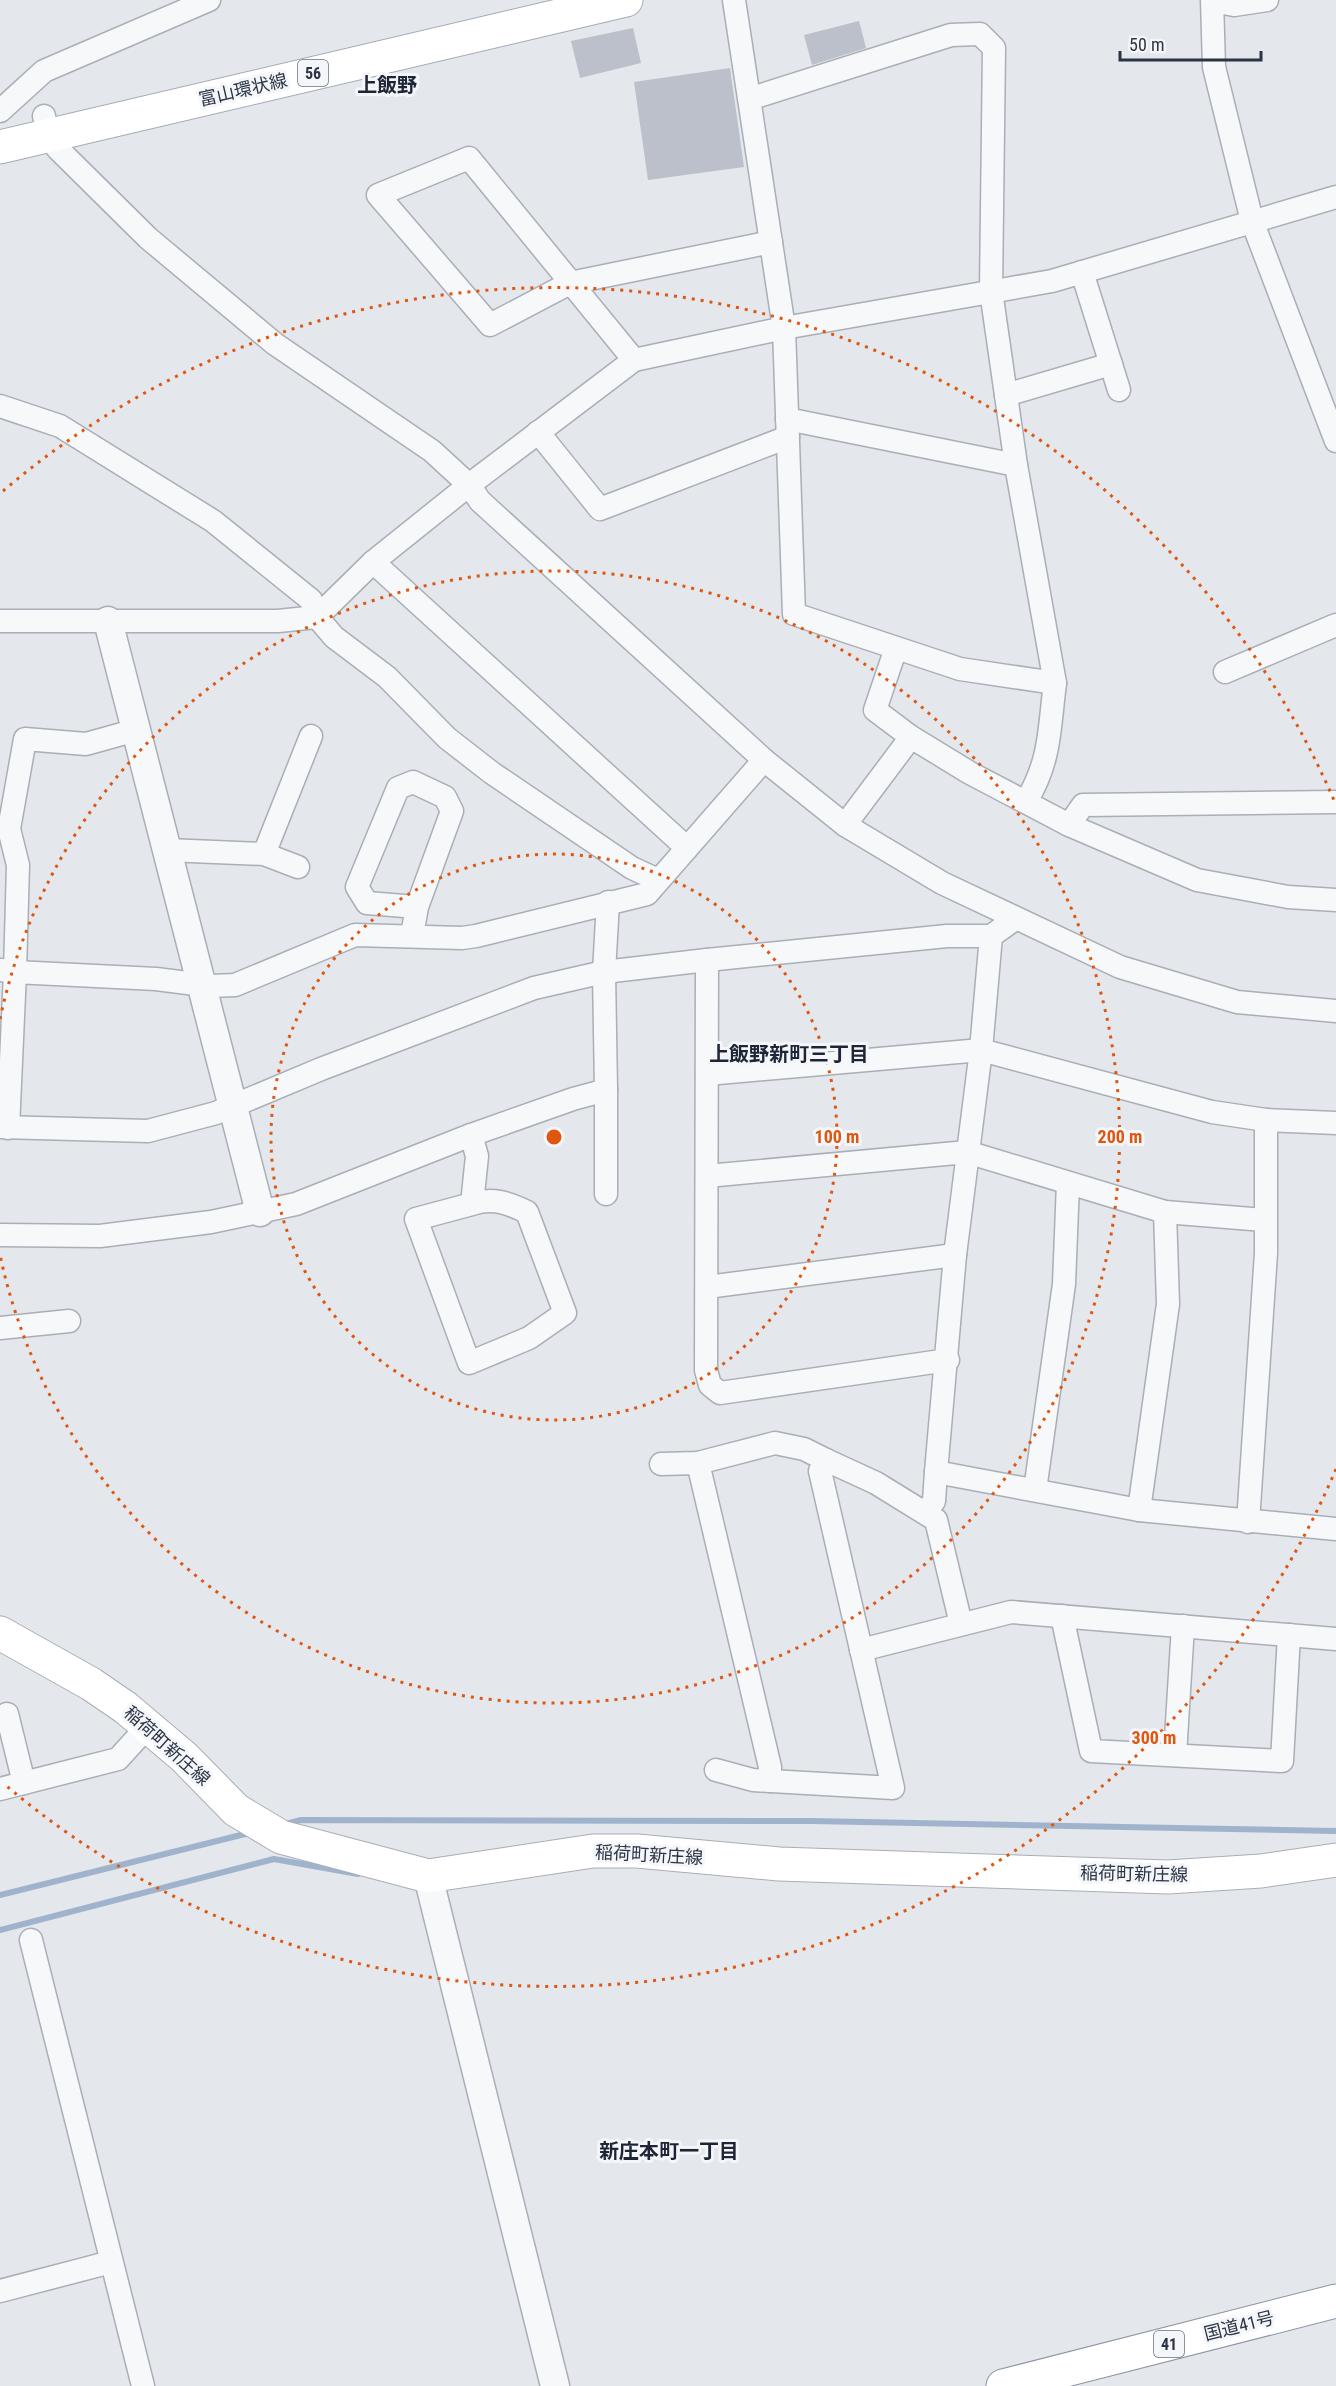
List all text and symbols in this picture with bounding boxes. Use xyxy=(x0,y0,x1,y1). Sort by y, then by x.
scale bar xyxy=(1120,24,1261,62)
text: 50 m xyxy=(1129,34,1164,55)
road number: 56 xyxy=(298,60,328,86)
street label: 富山環状線 xyxy=(197,69,289,110)
district label: 上飯野 xyxy=(357,73,417,97)
district label: 上飯野新町三丁目 xyxy=(709,1042,869,1066)
text: 100 m xyxy=(815,1126,859,1147)
text: 200 m xyxy=(1098,1126,1142,1147)
centre of rings xyxy=(544,1127,564,1147)
street label: 稲荷町新庄線 xyxy=(120,1702,214,1790)
text: 300 m xyxy=(1132,1727,1176,1748)
street label: 稲荷町新庄線 xyxy=(595,1841,704,1868)
street label: 稲荷町新庄線 xyxy=(1080,1862,1188,1885)
district label: 新庄本町一丁目 xyxy=(599,2139,739,2163)
street label: 国道41号 xyxy=(1202,2307,1276,2344)
road number: 41 xyxy=(1154,2331,1184,2357)

